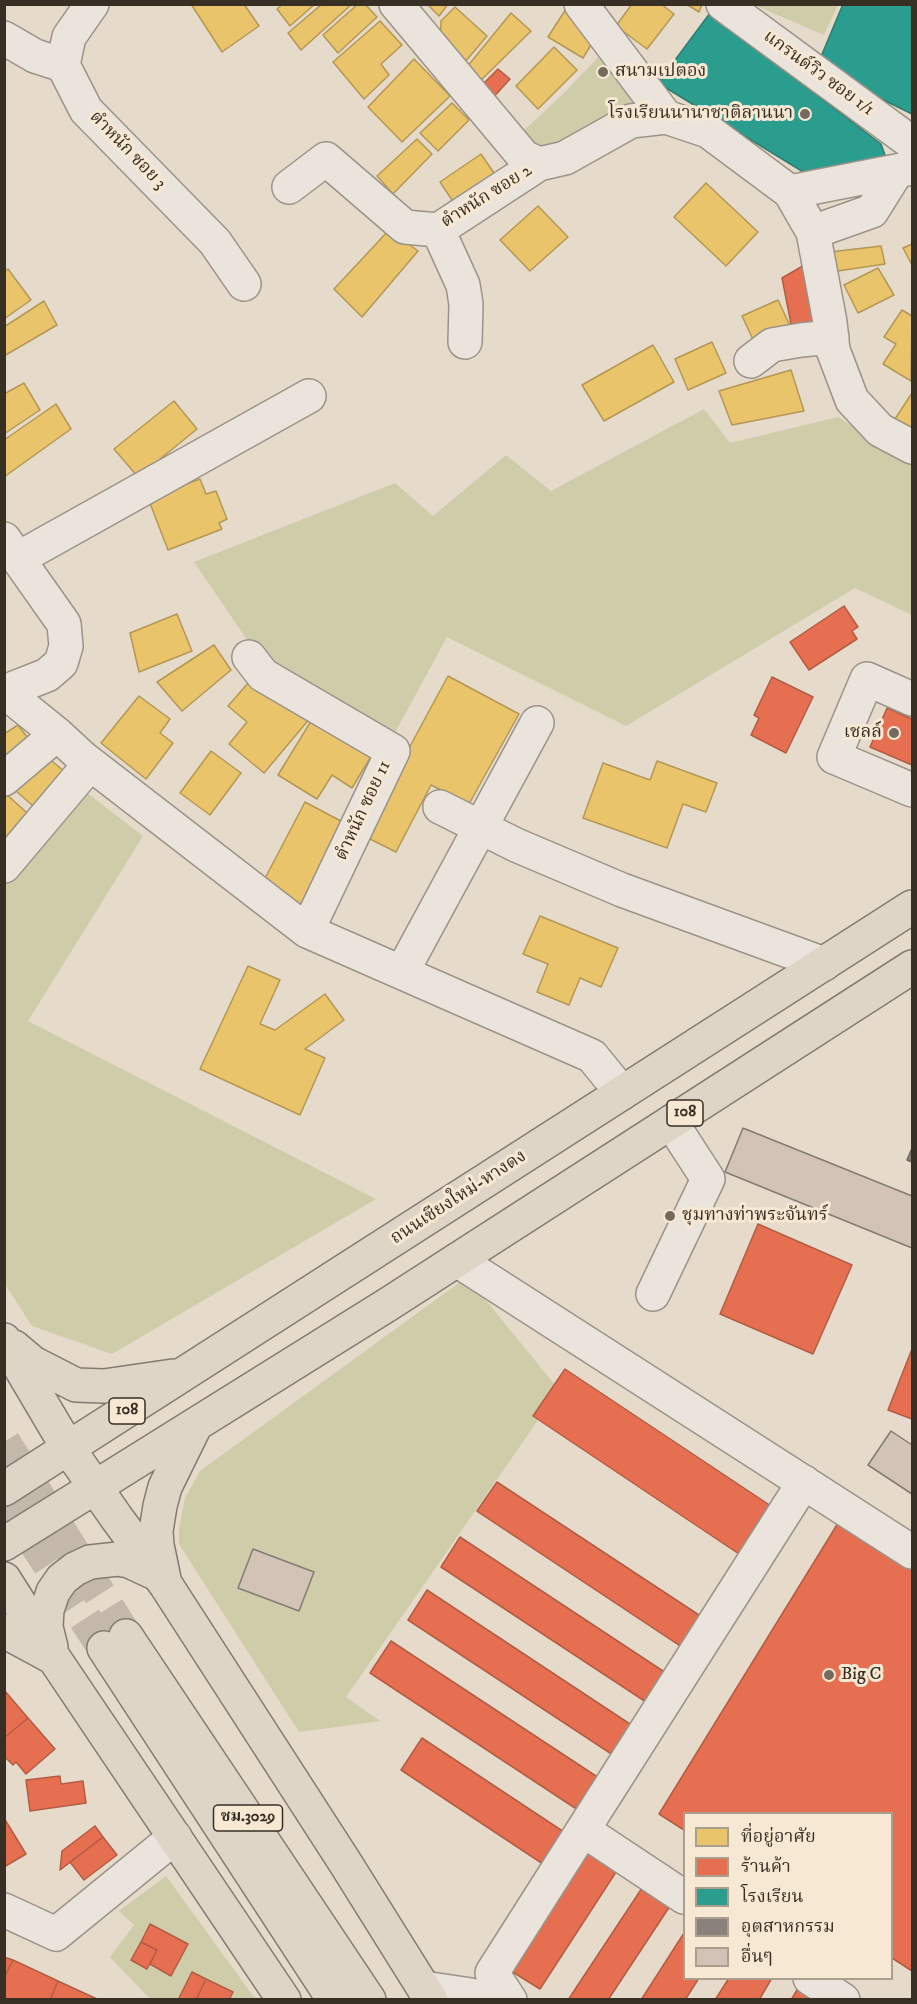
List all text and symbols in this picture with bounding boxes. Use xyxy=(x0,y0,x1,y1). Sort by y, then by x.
street label: แกรนด์วิว ซอย 1/1 xyxy=(758,27,878,121)
place label: สนามเปตอง xyxy=(615,61,706,83)
marker: สนามเปตอง xyxy=(596,65,610,79)
place label: โรงเรียนนานาชาติลานนา xyxy=(608,103,793,125)
street label: ตำหนัก ซอย 3 xyxy=(84,107,170,195)
marker: โรงเรียนนานาชาติลานนา xyxy=(798,107,812,121)
street label: ตำหนัก ซอย 2 xyxy=(438,160,536,234)
place label: เชลล์ xyxy=(844,722,882,744)
marker: เชลล์ xyxy=(887,726,901,740)
street label: ตำหนัก ซอย 11 xyxy=(331,758,397,864)
road number: 108 xyxy=(667,1100,703,1126)
street label: ถนนเชียงใหม่-หางดง xyxy=(387,1146,531,1250)
place label: ชุมทางท่าพระจันทร์ xyxy=(682,1205,828,1227)
marker: ชุมทางท่าพระจันทร์ xyxy=(663,1209,677,1223)
road number: 108 xyxy=(109,1398,145,1424)
place label: Big C xyxy=(841,1664,882,1686)
marker: Big C xyxy=(822,1668,836,1682)
road number: ชม.3029 xyxy=(214,1805,282,1831)
legend xyxy=(683,1812,893,1980)
text: ที่อยู่อาศัย xyxy=(741,1826,816,1848)
text: ร้านค้า xyxy=(741,1856,791,1878)
text: โรงเรียน xyxy=(741,1886,803,1908)
text: อุตสาหกรรม xyxy=(741,1916,835,1938)
text: อื่นๆ xyxy=(741,1946,773,1968)

